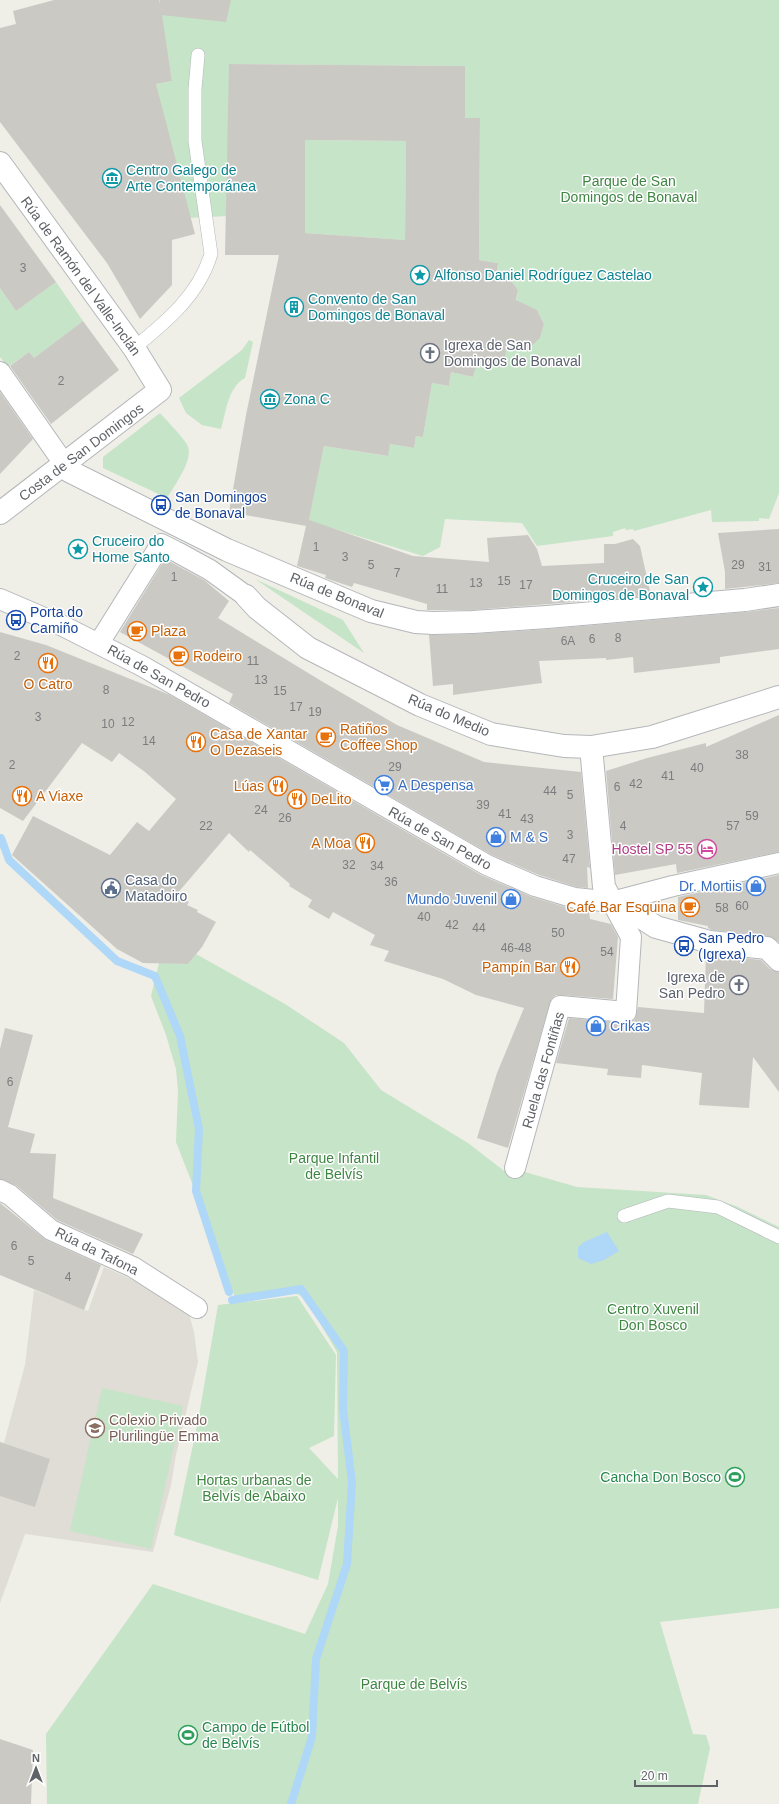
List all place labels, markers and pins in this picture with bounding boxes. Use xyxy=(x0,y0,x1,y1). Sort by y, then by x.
place label: Centro Galego de Arte Contemporánea xyxy=(126,162,256,194)
museum icon: Centro Galego de Arte Contemporánea xyxy=(101,167,123,189)
place icon: Alfonso Daniel Rodríguez Castelao xyxy=(409,264,431,286)
place label: Alfonso Daniel Rodríguez Castelao xyxy=(434,267,652,283)
place label: Convento de San Domingos de Bonaval xyxy=(308,291,445,323)
building icon: Convento de San Domingos de Bonaval xyxy=(283,296,305,318)
place label: Igrexa de San Domingos de Bonaval xyxy=(444,337,581,369)
church icon: Igrexa de San Domingos de Bonaval xyxy=(419,342,441,364)
museum icon: Zona C xyxy=(259,388,281,410)
place label: Zona C xyxy=(284,391,330,407)
place label: San Domingos de Bonaval xyxy=(175,489,267,521)
bus stop icon: San Domingos de Bonaval xyxy=(150,494,172,516)
place label: Cruceiro do Home Santo xyxy=(92,533,170,565)
place icon: Cruceiro do Home Santo xyxy=(67,538,89,560)
place label: Cruceiro de San Domingos de Bonaval xyxy=(552,571,689,603)
place icon: Cruceiro de San Domingos de Bonaval xyxy=(692,576,714,598)
place label: Porta do Camiño xyxy=(30,604,83,636)
bus stop icon: Porta do Camiño xyxy=(5,609,27,631)
cafe icon: Plaza xyxy=(126,620,148,642)
place label: Plaza xyxy=(151,623,186,639)
cafe icon: Rodeiro xyxy=(168,645,190,667)
place label: Rodeiro xyxy=(193,648,242,664)
restaurant icon: O Catro xyxy=(37,652,59,674)
place label: O Catro xyxy=(23,676,73,692)
place label: Ratiños Coffee Shop xyxy=(340,721,418,753)
place label: Casa de Xantar O Dezaseis xyxy=(210,726,308,758)
cafe icon: Ratiños Coffee Shop xyxy=(315,726,337,748)
restaurant icon: Casa de Xantar O Dezaseis xyxy=(185,731,207,753)
supermarket icon: A Despensa xyxy=(373,774,395,796)
restaurant icon: Lúas xyxy=(267,775,289,797)
place label: A Despensa xyxy=(398,777,474,793)
place label: Lúas xyxy=(234,778,264,794)
restaurant icon: A Viaxe xyxy=(11,785,33,807)
place label: A Viaxe xyxy=(36,788,83,804)
restaurant icon: DeLito xyxy=(286,788,308,810)
place label: DeLito xyxy=(311,791,352,807)
shop icon: M & S xyxy=(485,826,507,848)
place label: M & S xyxy=(510,829,548,845)
restaurant icon: A Moa xyxy=(354,832,376,854)
place label: A Moa xyxy=(311,835,351,851)
hotel icon: Hostel SP 55 xyxy=(696,838,718,860)
place label: Hostel SP 55 xyxy=(612,841,693,857)
place label: Casa do Matadoiro xyxy=(125,872,187,904)
shop icon: Dr. Mortiis xyxy=(745,875,767,897)
public building icon: Casa do Matadoiro xyxy=(100,877,122,899)
place label: Dr. Mortiis xyxy=(679,878,742,894)
shop icon: Mundo Juvenil xyxy=(500,888,522,910)
place label: Mundo Juvenil xyxy=(407,891,497,907)
cafe icon: Café Bar Esquina xyxy=(679,896,701,918)
place label: Café Bar Esquina xyxy=(566,899,676,915)
place label: San Pedro (Igrexa) xyxy=(698,930,764,962)
bus stop icon: San Pedro (Igrexa) xyxy=(673,935,695,957)
restaurant icon: Pampín Bar xyxy=(559,956,581,978)
place label: Pampín Bar xyxy=(482,959,556,975)
place label: Igrexa de San Pedro xyxy=(659,969,725,1001)
church icon: Igrexa de San Pedro xyxy=(728,974,750,996)
shop icon: Crikas xyxy=(585,1015,607,1037)
place label: Crikas xyxy=(610,1018,650,1034)
place label: Colexio Privado Plurilingüe Emma xyxy=(109,1412,219,1444)
school or university icon: Colexio Privado Plurilingüe Emma xyxy=(84,1417,106,1439)
sports icon: Cancha Don Bosco xyxy=(724,1466,746,1488)
place label: Cancha Don Bosco xyxy=(600,1469,721,1485)
place label: Campo de Fútbol de Belvís xyxy=(202,1719,309,1751)
sports icon: Campo de Fútbol de Belvís xyxy=(177,1724,199,1746)

